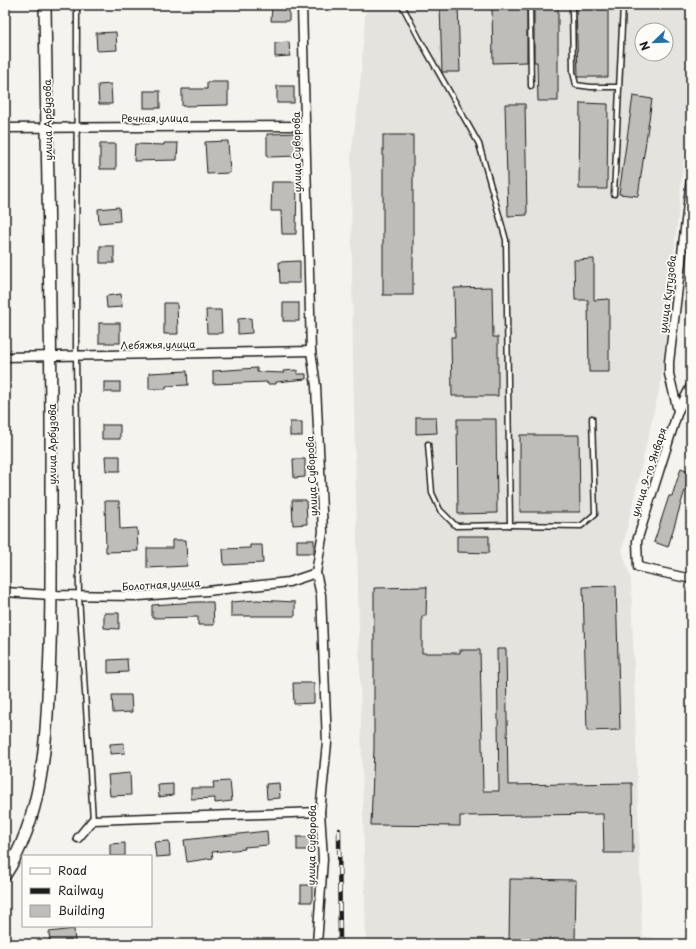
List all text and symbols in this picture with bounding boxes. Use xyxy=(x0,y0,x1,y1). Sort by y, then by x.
north arrow xyxy=(634,22,674,62)
text: N xyxy=(635,39,654,53)
street label: улица Арбузова xyxy=(39,79,56,161)
street label: Речная улица xyxy=(121,110,189,125)
street label: улица Суворова xyxy=(288,111,305,192)
street label: улица Кутузова xyxy=(655,253,680,334)
street label: Лебяжья улица xyxy=(120,336,196,352)
street label: улица Арбузова xyxy=(44,403,60,485)
street label: улица 9-го Января xyxy=(627,425,669,519)
street label: улица Суворова xyxy=(301,435,322,517)
street label: Болотная улица xyxy=(121,574,201,594)
street label: улица Суворова xyxy=(303,804,320,885)
legend xyxy=(22,855,152,927)
text: Road xyxy=(58,861,87,879)
text: Railway xyxy=(58,881,104,899)
text: Building xyxy=(58,901,105,919)

